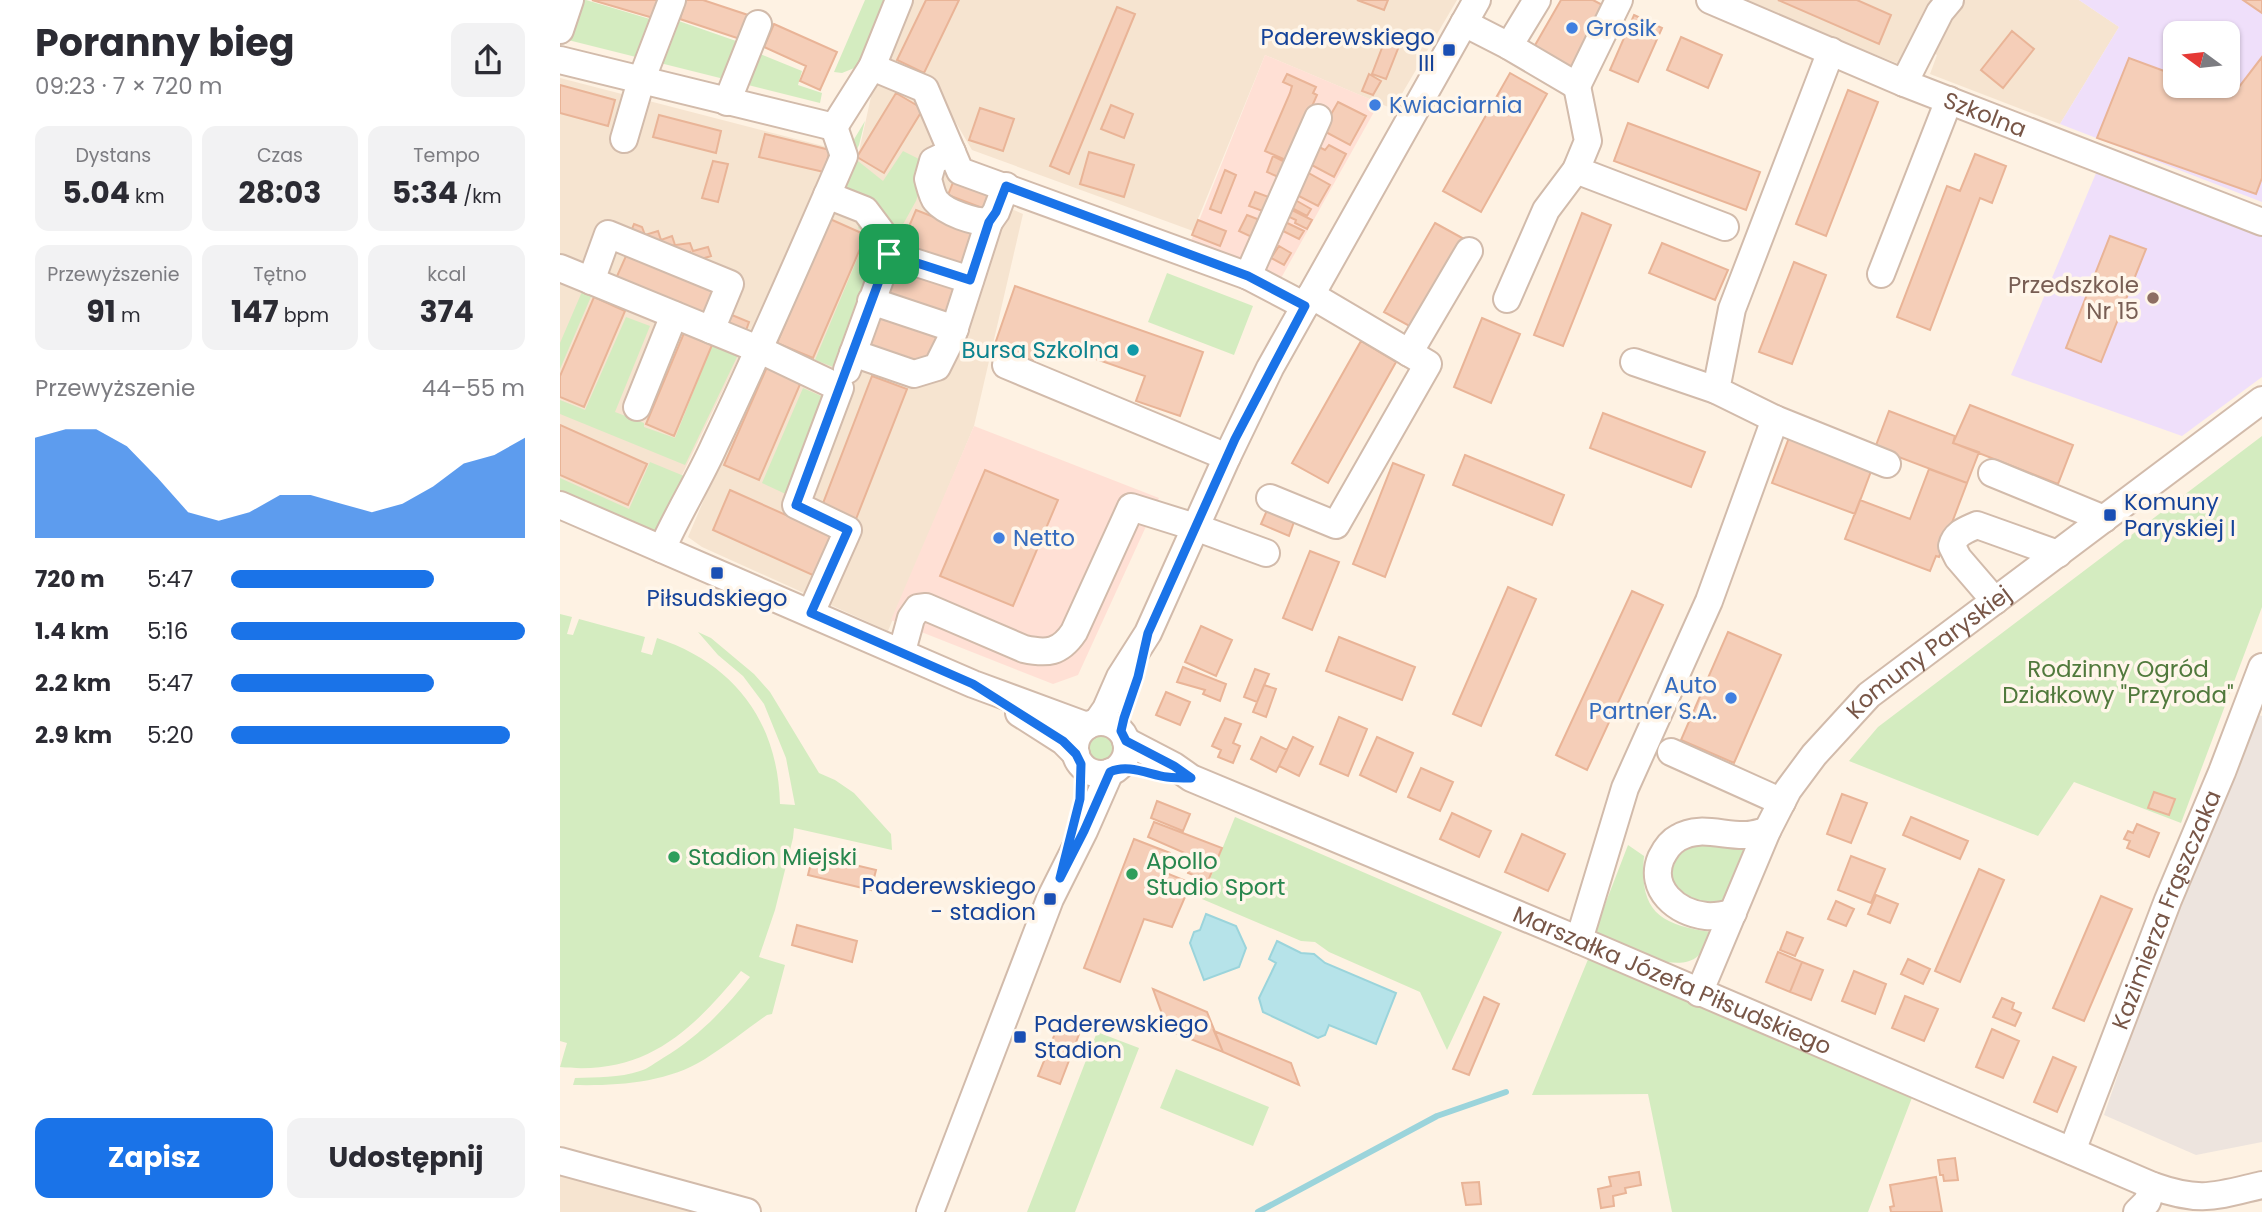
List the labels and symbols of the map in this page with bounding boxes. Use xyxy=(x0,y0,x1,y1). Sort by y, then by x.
place label: Grosik xyxy=(1586,12,1657,44)
marker: Grosik xyxy=(1564,20,1580,36)
place label: Paderewskiego III xyxy=(1261,21,1435,79)
north arrow xyxy=(2163,21,2240,98)
marker: Paderewskiego III xyxy=(1441,42,1457,58)
street label: Szkolna xyxy=(1939,84,2031,145)
place label: Kwiaciarnia xyxy=(1389,89,1523,121)
marker: Kwiaciarnia xyxy=(1367,97,1383,113)
pin xyxy=(859,224,919,284)
place label: Przedszkole Nr 15 xyxy=(2008,269,2139,327)
marker: Przedszkole Nr 15 xyxy=(2145,290,2161,306)
place label: Bursa Szkolna xyxy=(961,334,1119,366)
marker: Bursa Szkolna xyxy=(1125,342,1141,358)
place label: Komuny Paryskiej I xyxy=(2124,486,2236,544)
marker: Komuny Paryskiej I xyxy=(2102,507,2118,523)
place label: Netto xyxy=(1013,522,1075,554)
marker: Netto xyxy=(991,530,1007,546)
marker: Piłsudskiego xyxy=(709,565,725,581)
street label: Komuny Paryskiej xyxy=(1839,578,2017,726)
place label: Piłsudskiego xyxy=(646,582,788,614)
park label: Rodzinny Ogród Działkowy "Przyroda" xyxy=(2002,653,2234,711)
place label: Auto Partner S.A. xyxy=(1589,669,1717,727)
marker: Auto Partner S.A. xyxy=(1723,690,1739,706)
street label: Kazimierza Frąszczaka xyxy=(2104,785,2229,1034)
place label: Stadion Miejski xyxy=(688,841,857,873)
place label: Apollo Studio Sport xyxy=(1146,845,1285,903)
marker: Stadion Miejski xyxy=(666,849,682,865)
marker: Apollo Studio Sport xyxy=(1124,866,1140,882)
place label: Paderewskiego - stadion xyxy=(862,870,1036,928)
marker: Paderewskiego - stadion xyxy=(1042,891,1058,907)
street label: Marszałka Józefa Piłsudskiego xyxy=(1508,898,1837,1062)
place label: Paderewskiego Stadion xyxy=(1034,1008,1208,1066)
marker: Paderewskiego Stadion xyxy=(1012,1029,1028,1045)

